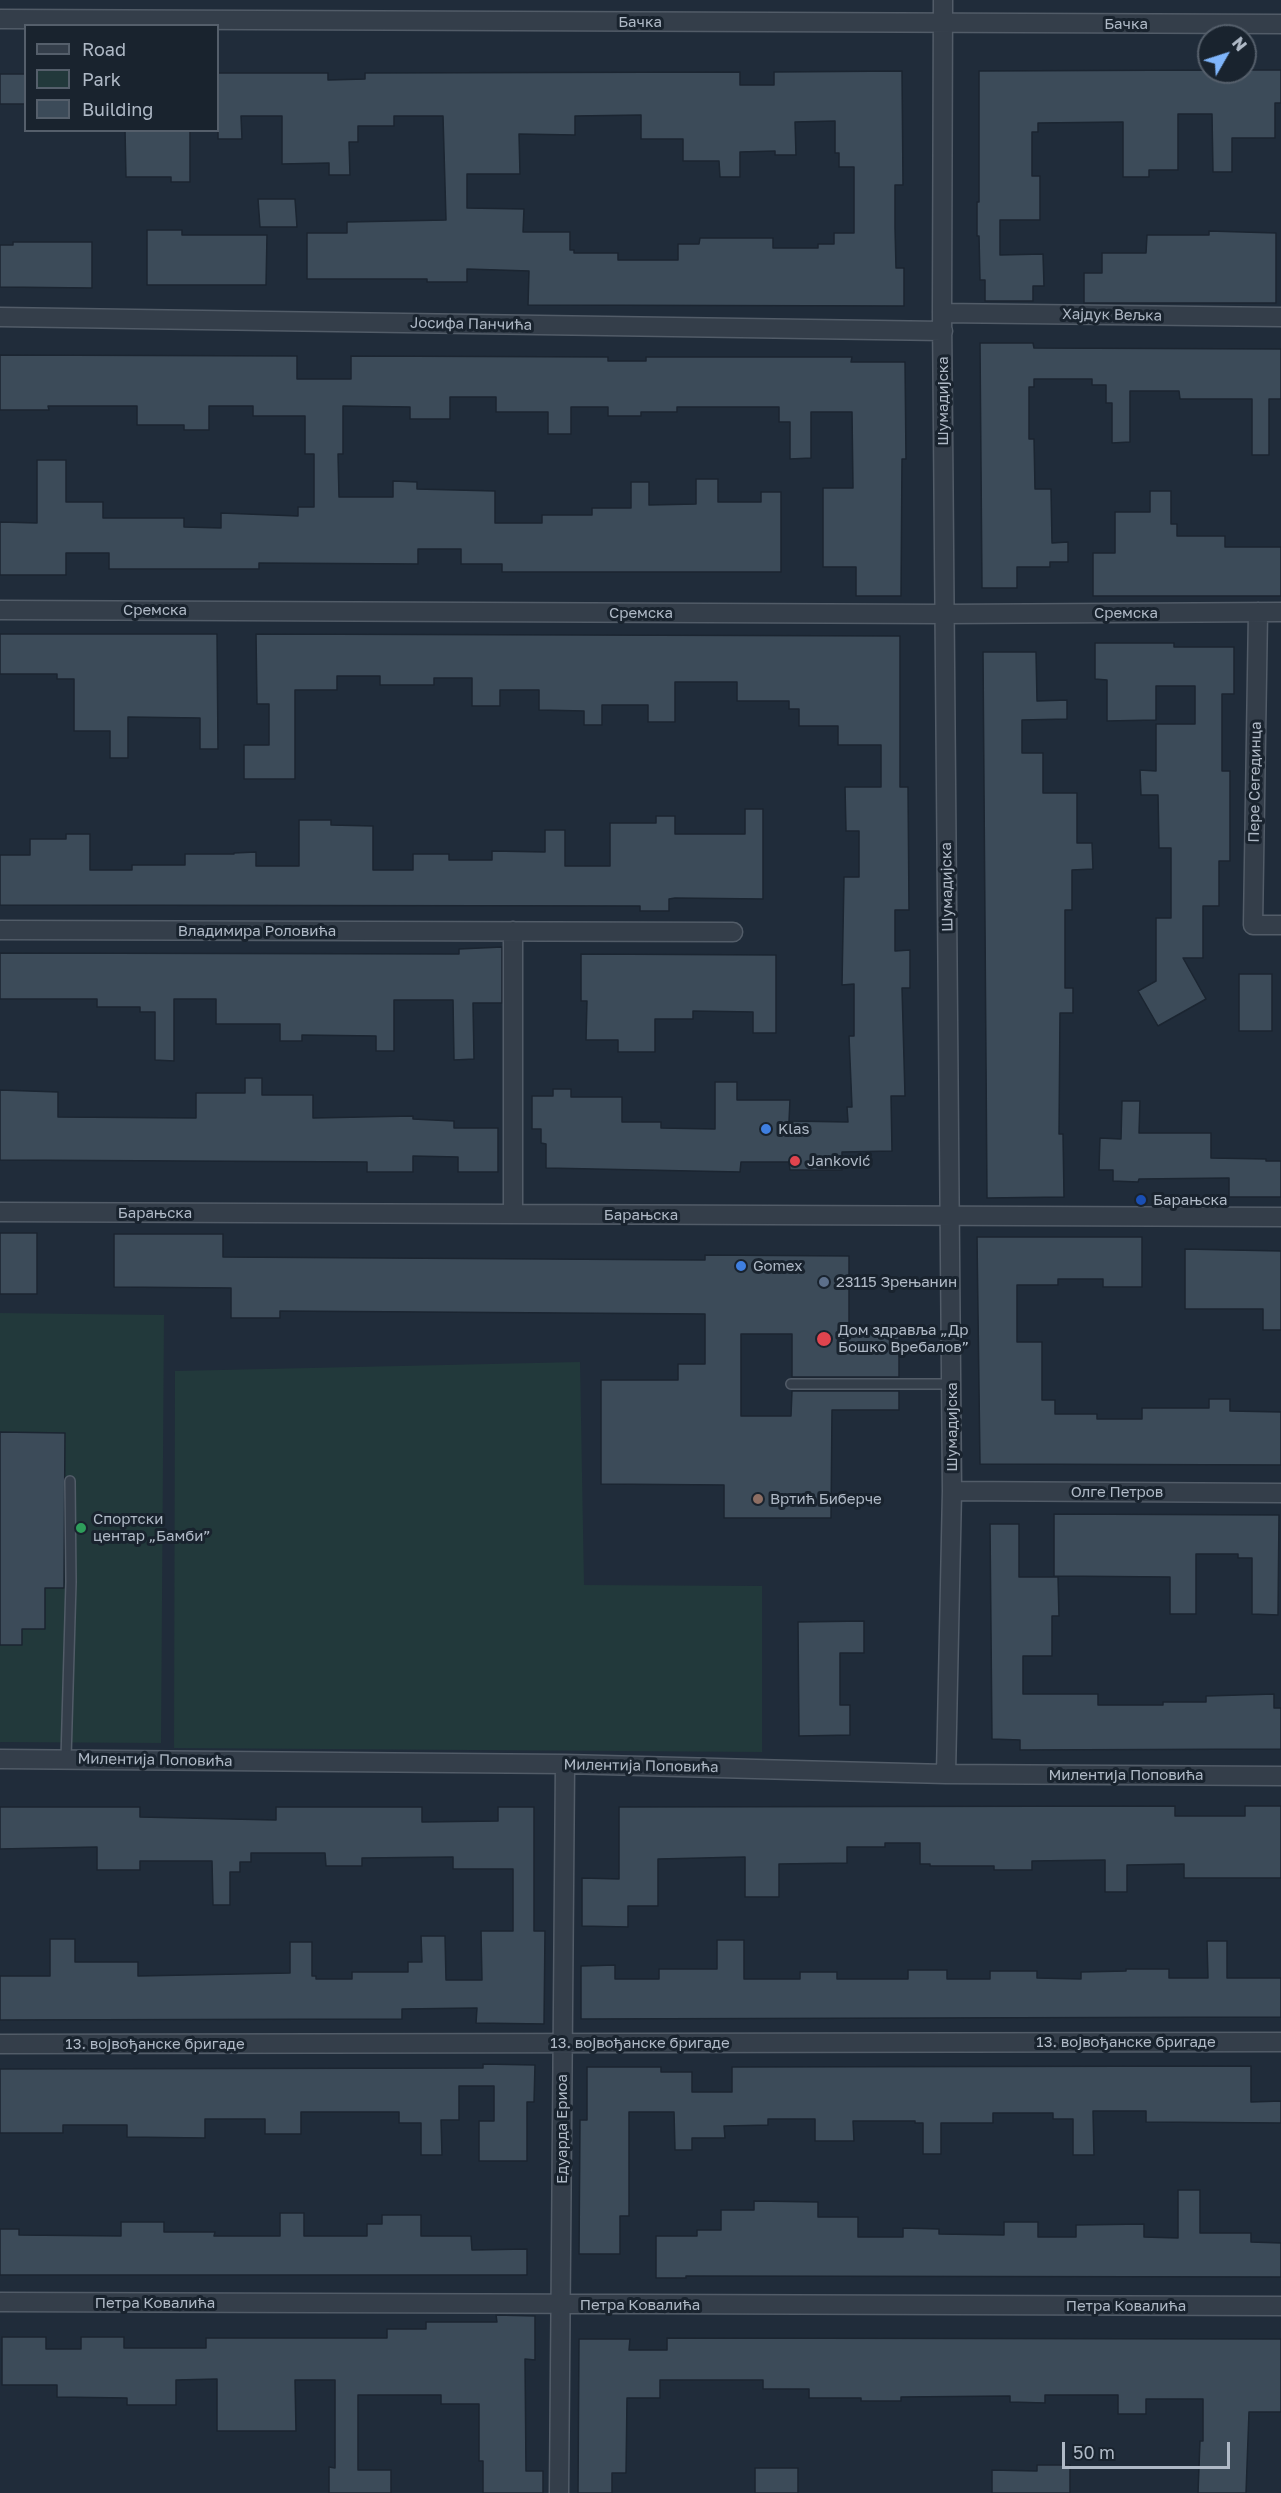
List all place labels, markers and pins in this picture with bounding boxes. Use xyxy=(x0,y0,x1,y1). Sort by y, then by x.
place label: Klas xyxy=(778,1120,809,1138)
marker: Klas xyxy=(759,1122,773,1136)
place label: Janković xyxy=(807,1152,870,1170)
marker: Janković xyxy=(788,1154,802,1168)
place label: Барањска xyxy=(1153,1191,1228,1209)
marker: Барањска xyxy=(1134,1193,1148,1207)
place label: Gomex xyxy=(753,1257,802,1275)
marker: Gomex xyxy=(734,1259,748,1273)
place label: 23115 Зрењанин xyxy=(836,1273,957,1291)
marker: 23115 Зрењанин xyxy=(817,1275,831,1289)
place label: Дом здравља „Др Бошко Вребалов” xyxy=(838,1321,969,1356)
marker: Дом здравља „Др Бошко Вребалов” xyxy=(815,1330,833,1348)
place label: Вртић Биберче xyxy=(770,1490,882,1508)
marker: Вртић Биберче xyxy=(751,1492,765,1506)
place label: Спортски центар „Бамби” xyxy=(93,1510,211,1545)
marker: Спортски центар „Бамби” xyxy=(74,1521,88,1535)

